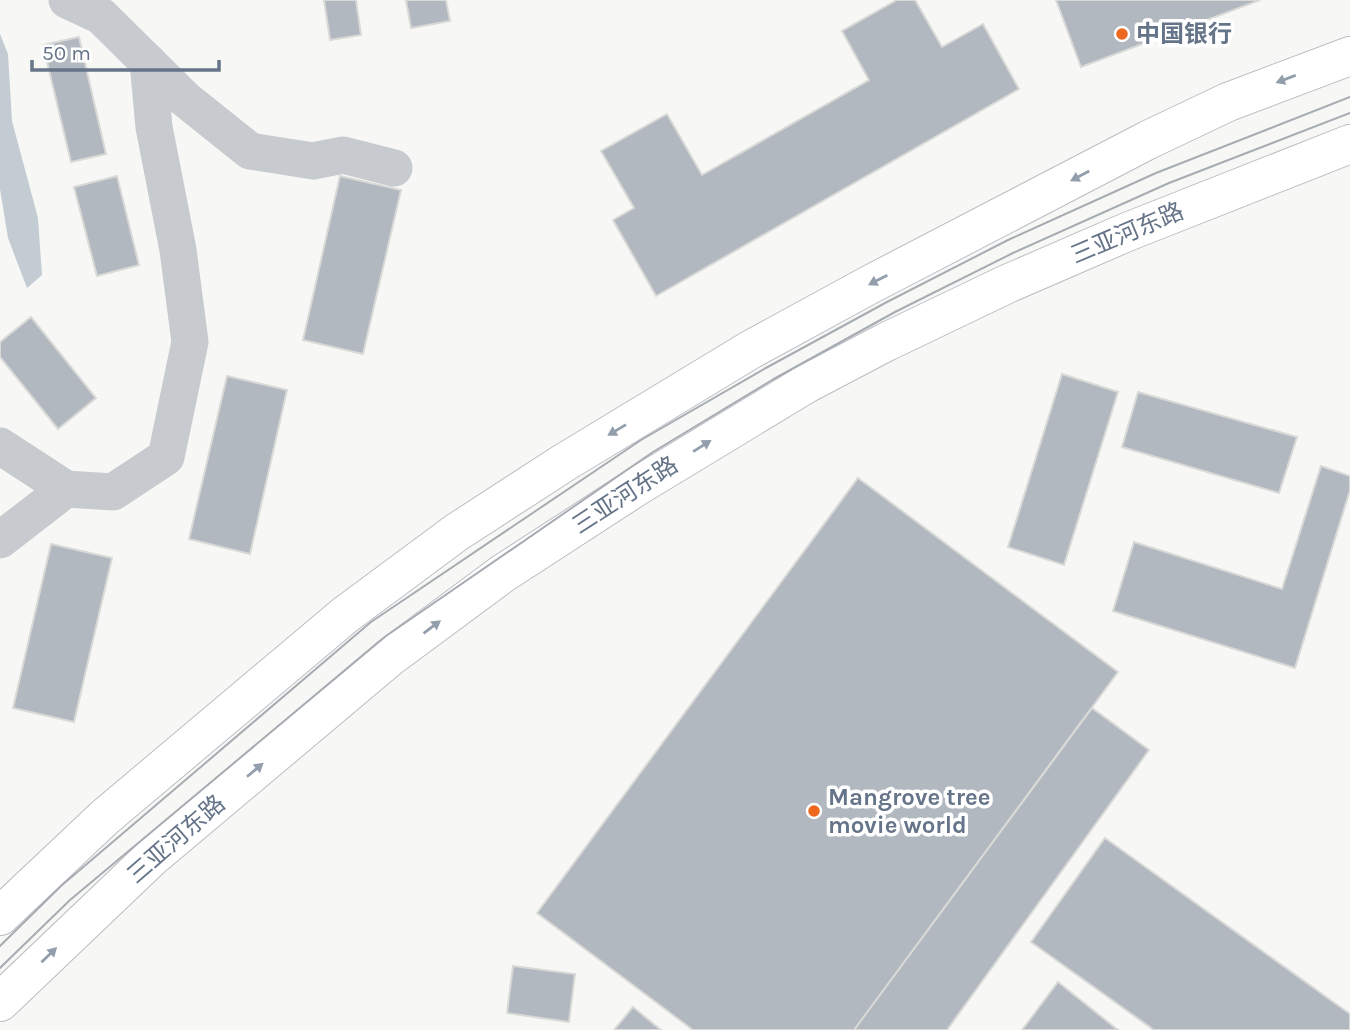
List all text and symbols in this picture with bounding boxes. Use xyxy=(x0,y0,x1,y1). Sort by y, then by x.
place label: 中国银行 xyxy=(1136,20,1232,48)
marker: 中国银行 xyxy=(1114,26,1130,42)
scale bar xyxy=(32,28,219,72)
text: 50 m xyxy=(42,41,91,65)
one-way arrow xyxy=(1275,73,1296,84)
one-way arrow xyxy=(1071,170,1090,182)
street label: 三亚河东路 xyxy=(1066,197,1188,269)
one-way arrow xyxy=(868,275,888,286)
one-way arrow xyxy=(608,424,627,436)
one-way arrow xyxy=(692,439,711,452)
street label: 三亚河东路 xyxy=(567,451,683,539)
one-way arrow xyxy=(422,619,440,634)
one-way arrow xyxy=(246,763,264,778)
place label: Mangrove tree movie world xyxy=(828,783,991,839)
street label: 三亚河东路 xyxy=(122,789,230,889)
marker: Mangrove tree movie world xyxy=(806,803,822,819)
one-way arrow xyxy=(40,947,57,963)

